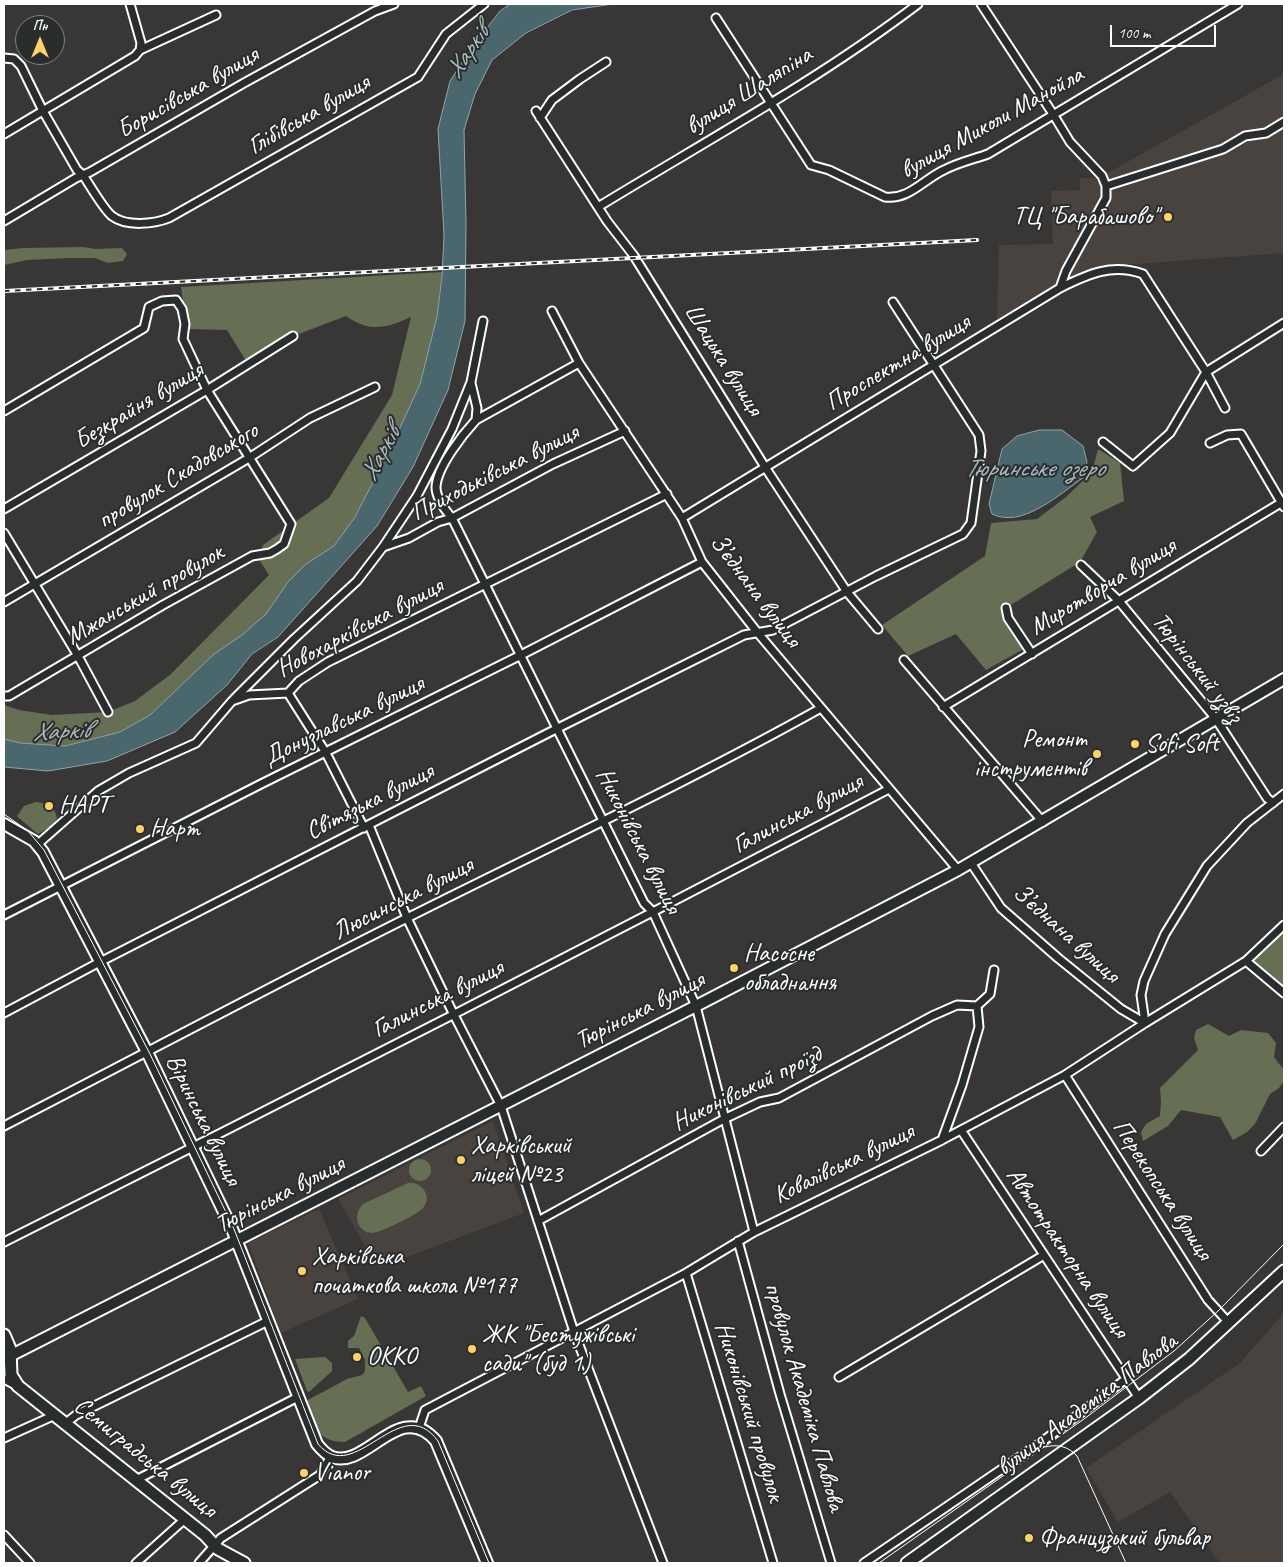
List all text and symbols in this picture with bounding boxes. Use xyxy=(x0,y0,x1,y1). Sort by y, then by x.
north arrow xyxy=(15,15,65,65)
scale bar xyxy=(1113,15,1219,47)
text: Пн xyxy=(33,17,47,34)
water label: Харків xyxy=(439,20,497,84)
text: 100 m xyxy=(1118,24,1150,43)
street label: Борисівська вулиця xyxy=(112,40,264,146)
street label: вулиця Шаляпіна xyxy=(680,40,818,142)
street label: вулиця Миколи Манойла xyxy=(895,60,1089,186)
street label: Глібівська вулиця xyxy=(243,68,375,162)
place label: ТЦ "Барабашово" xyxy=(1013,202,1158,232)
marker: ТЦ "Барабашово" xyxy=(1162,211,1174,223)
street label: Шацька вулиця xyxy=(677,298,769,422)
street label: Проспектна вулиця xyxy=(820,308,976,418)
street label: Безкрайня вулиця xyxy=(69,356,209,456)
street label: провулок Скадовського xyxy=(92,416,264,536)
street label: Приходьківська вулиця xyxy=(406,418,584,528)
water label: Харків xyxy=(354,422,408,486)
water label: Тюринське озеро xyxy=(964,453,1104,485)
street label: З’єднана вулиця xyxy=(703,528,807,654)
street label: Миротворча вулиця xyxy=(1024,532,1182,642)
street label: Мжанський провулок xyxy=(61,538,229,652)
street label: Новохарківська вулиця xyxy=(271,571,449,685)
street label: Тюрінський узвіз xyxy=(1145,607,1249,729)
street label: Донузлавська вулиця xyxy=(259,669,429,773)
water label: Харків xyxy=(32,715,90,749)
place label: Ремонт інструментів xyxy=(974,725,1087,784)
place label: Sofi Soft xyxy=(1145,729,1219,759)
marker: Sofi Soft xyxy=(1129,738,1141,750)
marker: Ремонт інструментів xyxy=(1091,748,1103,760)
street label: Світязька вулиця xyxy=(301,757,439,847)
street label: Никонівська вулиця xyxy=(588,763,688,919)
street label: Галинська вулиця xyxy=(728,767,868,861)
place label: НАРТ xyxy=(59,791,109,821)
marker: НАРТ xyxy=(43,800,55,812)
place label: Нарт xyxy=(150,814,200,844)
marker: Нарт xyxy=(134,823,146,835)
street label: Люсинська вулиця xyxy=(328,851,478,947)
street label: З’єднана вулиця xyxy=(1006,878,1126,990)
place label: Насосне обладнання xyxy=(744,939,836,998)
street label: Галинська вулиця xyxy=(367,953,509,1045)
marker: Насосне обладнання xyxy=(728,962,740,974)
street label: Тюрінська вулиця xyxy=(570,966,710,1056)
street label: Никонівський проїзд xyxy=(667,1040,827,1138)
street label: Віринська вулиця xyxy=(158,1050,248,1190)
street label: Перекопська вулиця xyxy=(1105,1114,1219,1266)
street label: Ковалівська вулиця xyxy=(769,1117,919,1211)
place label: Харківський ліцей №23 xyxy=(471,1131,571,1190)
street label: Тюрінська вулиця xyxy=(210,1150,350,1240)
marker: Харківський ліцей №23 xyxy=(455,1154,467,1166)
street label: Автотракторна вулиця xyxy=(999,1162,1135,1344)
place label: Харківська початкова школа №177 xyxy=(312,1242,517,1301)
marker: Харківська початкова школа №177 xyxy=(296,1265,308,1277)
street label: провулок Академіка Павлова xyxy=(757,1279,851,1515)
street label: Никонівський провулок xyxy=(707,1319,791,1505)
place label: ЖК "Бестужівські сади" (буд 1) xyxy=(482,1320,634,1379)
street label: вулиця Академіка Павлова xyxy=(991,1327,1183,1483)
place label: ОККО xyxy=(367,1342,417,1372)
marker: ЖК "Бестужівські сади" (буд 1) xyxy=(466,1343,478,1355)
marker: ОККО xyxy=(351,1351,363,1363)
street label: Семиградська вулиця xyxy=(67,1391,223,1525)
place label: Vianor xyxy=(314,1458,370,1488)
marker: Vianor xyxy=(298,1467,310,1479)
place label: Французький бульвар xyxy=(1039,1523,1210,1553)
marker: Французький бульвар xyxy=(1023,1532,1035,1544)

